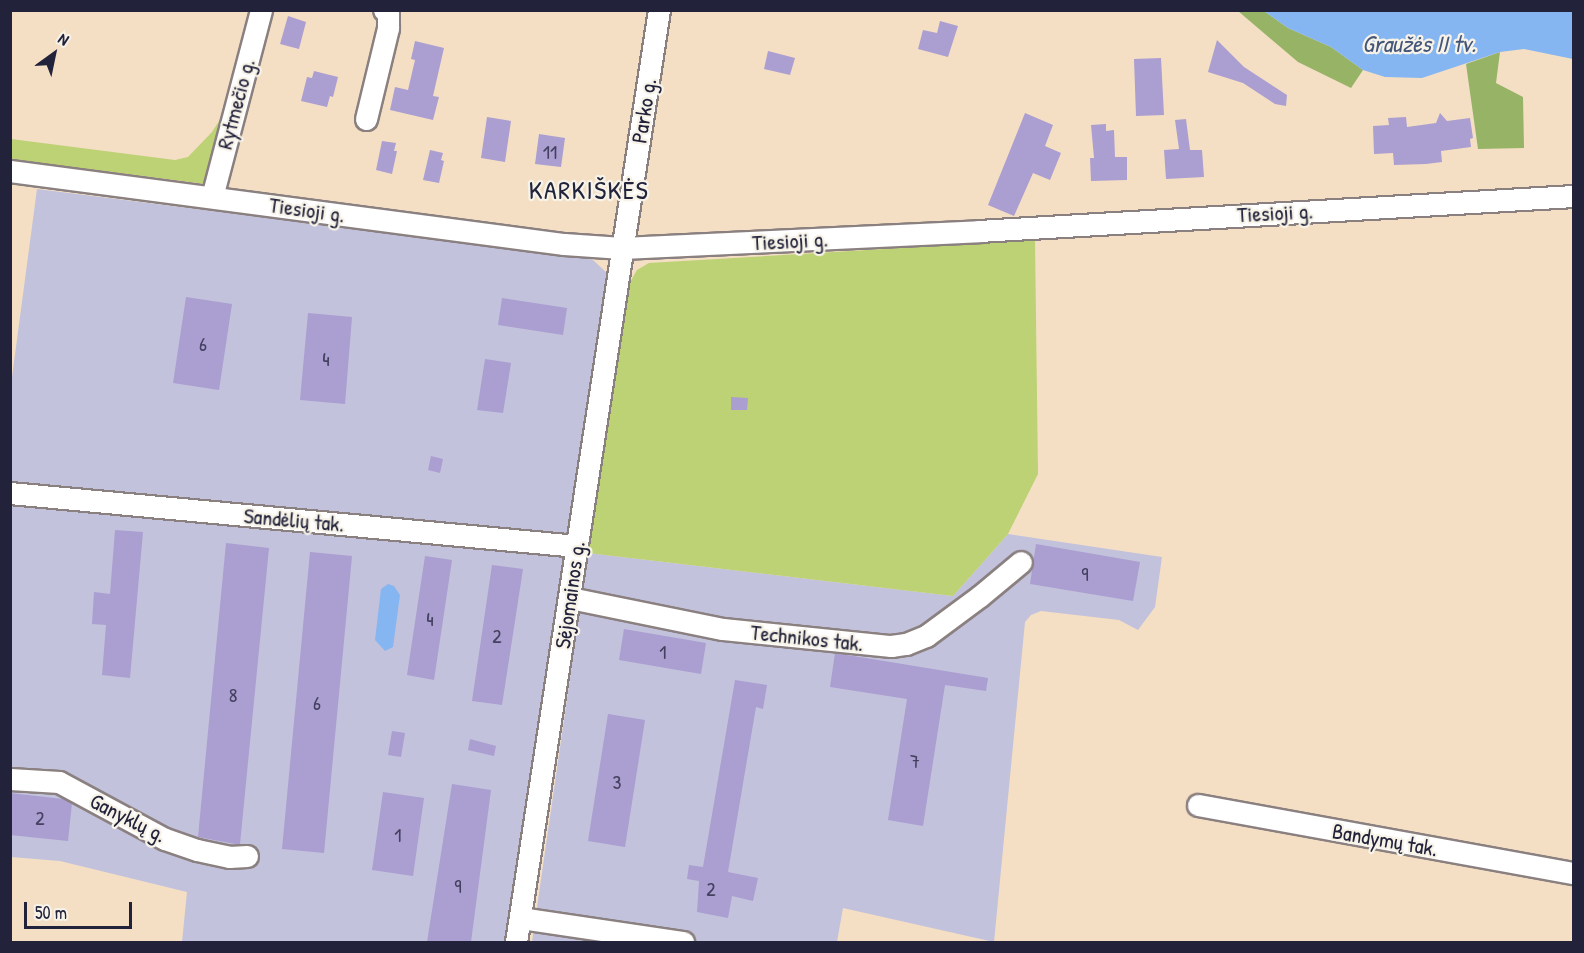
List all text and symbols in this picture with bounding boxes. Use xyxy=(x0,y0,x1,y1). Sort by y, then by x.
north arrow xyxy=(24,24,84,84)
text: N xyxy=(54,27,73,50)
water label: Graužės II tv. xyxy=(1362,30,1476,58)
street label: Rytmečio g. xyxy=(211,56,261,152)
street label: Parko g. xyxy=(626,77,662,145)
house number: 11 xyxy=(543,139,557,163)
district label: KARKIŠKĖS xyxy=(529,174,649,206)
street label: Tiesioji g. xyxy=(268,192,346,228)
street label: Tiesioji g. xyxy=(1236,198,1314,228)
street label: Tiesioji g. xyxy=(751,226,829,256)
house number: 6 xyxy=(199,331,207,355)
house number: 4 xyxy=(322,346,330,370)
street label: Sandėlių tak. xyxy=(243,502,345,538)
street label: Sėjomainos g. xyxy=(549,540,591,650)
house number: 9 xyxy=(1081,561,1089,585)
house number: 4 xyxy=(426,606,434,630)
street label: Technikos tak. xyxy=(749,619,865,657)
house number: 2 xyxy=(492,623,502,647)
house number: 1 xyxy=(659,639,667,663)
house number: 8 xyxy=(229,682,237,706)
house number: 6 xyxy=(313,690,321,714)
house number: 7 xyxy=(910,748,920,772)
house number: 3 xyxy=(613,769,621,793)
street label: Ganyklų g. xyxy=(86,788,170,848)
house number: 2 xyxy=(35,805,45,829)
street label: Bandymų tak. xyxy=(1330,818,1440,862)
house number: 1 xyxy=(394,822,402,846)
house number: 9 xyxy=(454,873,462,897)
house number: 2 xyxy=(706,876,716,900)
scale bar xyxy=(27,890,135,928)
text: 50 m xyxy=(35,900,67,925)

